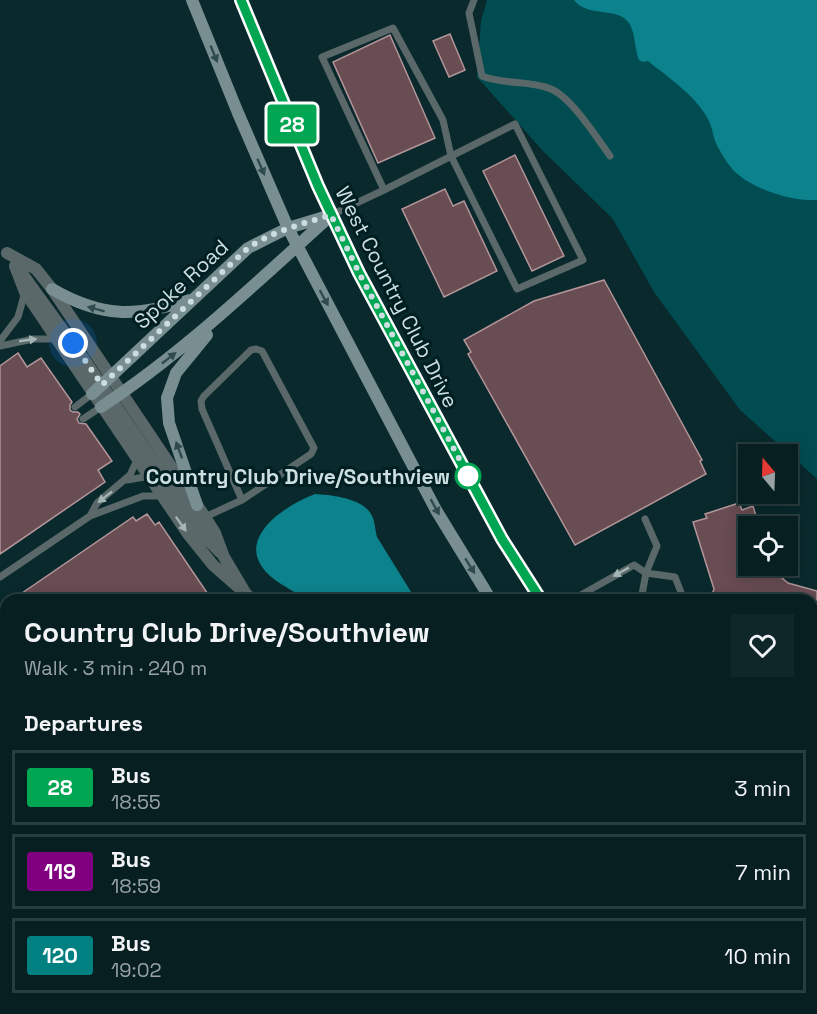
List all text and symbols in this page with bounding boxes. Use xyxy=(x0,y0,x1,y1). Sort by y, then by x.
one-way arrow xyxy=(209,46,219,64)
line badge: 28 xyxy=(265,104,319,144)
text: 28 xyxy=(279,111,305,138)
one-way arrow xyxy=(257,158,266,176)
street label: West Country Club Drive xyxy=(329,182,465,412)
street label: Spoke Road xyxy=(128,233,234,335)
one-way arrow xyxy=(319,290,329,307)
one-way arrow xyxy=(87,303,105,313)
your location xyxy=(58,328,88,358)
one-way arrow xyxy=(18,336,37,345)
one-way arrow xyxy=(161,352,177,365)
one-way arrow xyxy=(174,441,183,459)
north arrow xyxy=(738,444,798,504)
map controls xyxy=(738,444,798,576)
place label: Country Club Drive/Southview xyxy=(146,463,450,490)
marker: Country Club Drive/Southview xyxy=(455,463,481,489)
one-way arrow xyxy=(97,490,113,503)
one-way arrow xyxy=(430,499,440,516)
one-way arrow xyxy=(175,516,186,532)
button: locate xyxy=(738,516,798,576)
one-way arrow xyxy=(464,558,475,574)
one-way arrow xyxy=(612,567,629,577)
text: Country Club Drive/Southview xyxy=(24,614,430,650)
button: heart xyxy=(731,614,794,677)
text: Walk · 3 min · 240 m xyxy=(24,655,207,681)
text: Departures xyxy=(24,709,143,737)
text: Bus xyxy=(111,761,151,789)
text: 28 xyxy=(47,774,73,801)
text: 3 min xyxy=(734,774,791,802)
text: 18:55 xyxy=(111,789,161,815)
text: Bus xyxy=(111,845,151,873)
text: 119 xyxy=(44,858,76,885)
text: 7 min xyxy=(735,858,791,886)
text: 18:59 xyxy=(111,873,161,899)
text: Bus xyxy=(111,929,151,957)
text: 120 xyxy=(42,942,78,969)
text: 10 min xyxy=(724,942,791,970)
text: 19:02 xyxy=(111,957,162,983)

